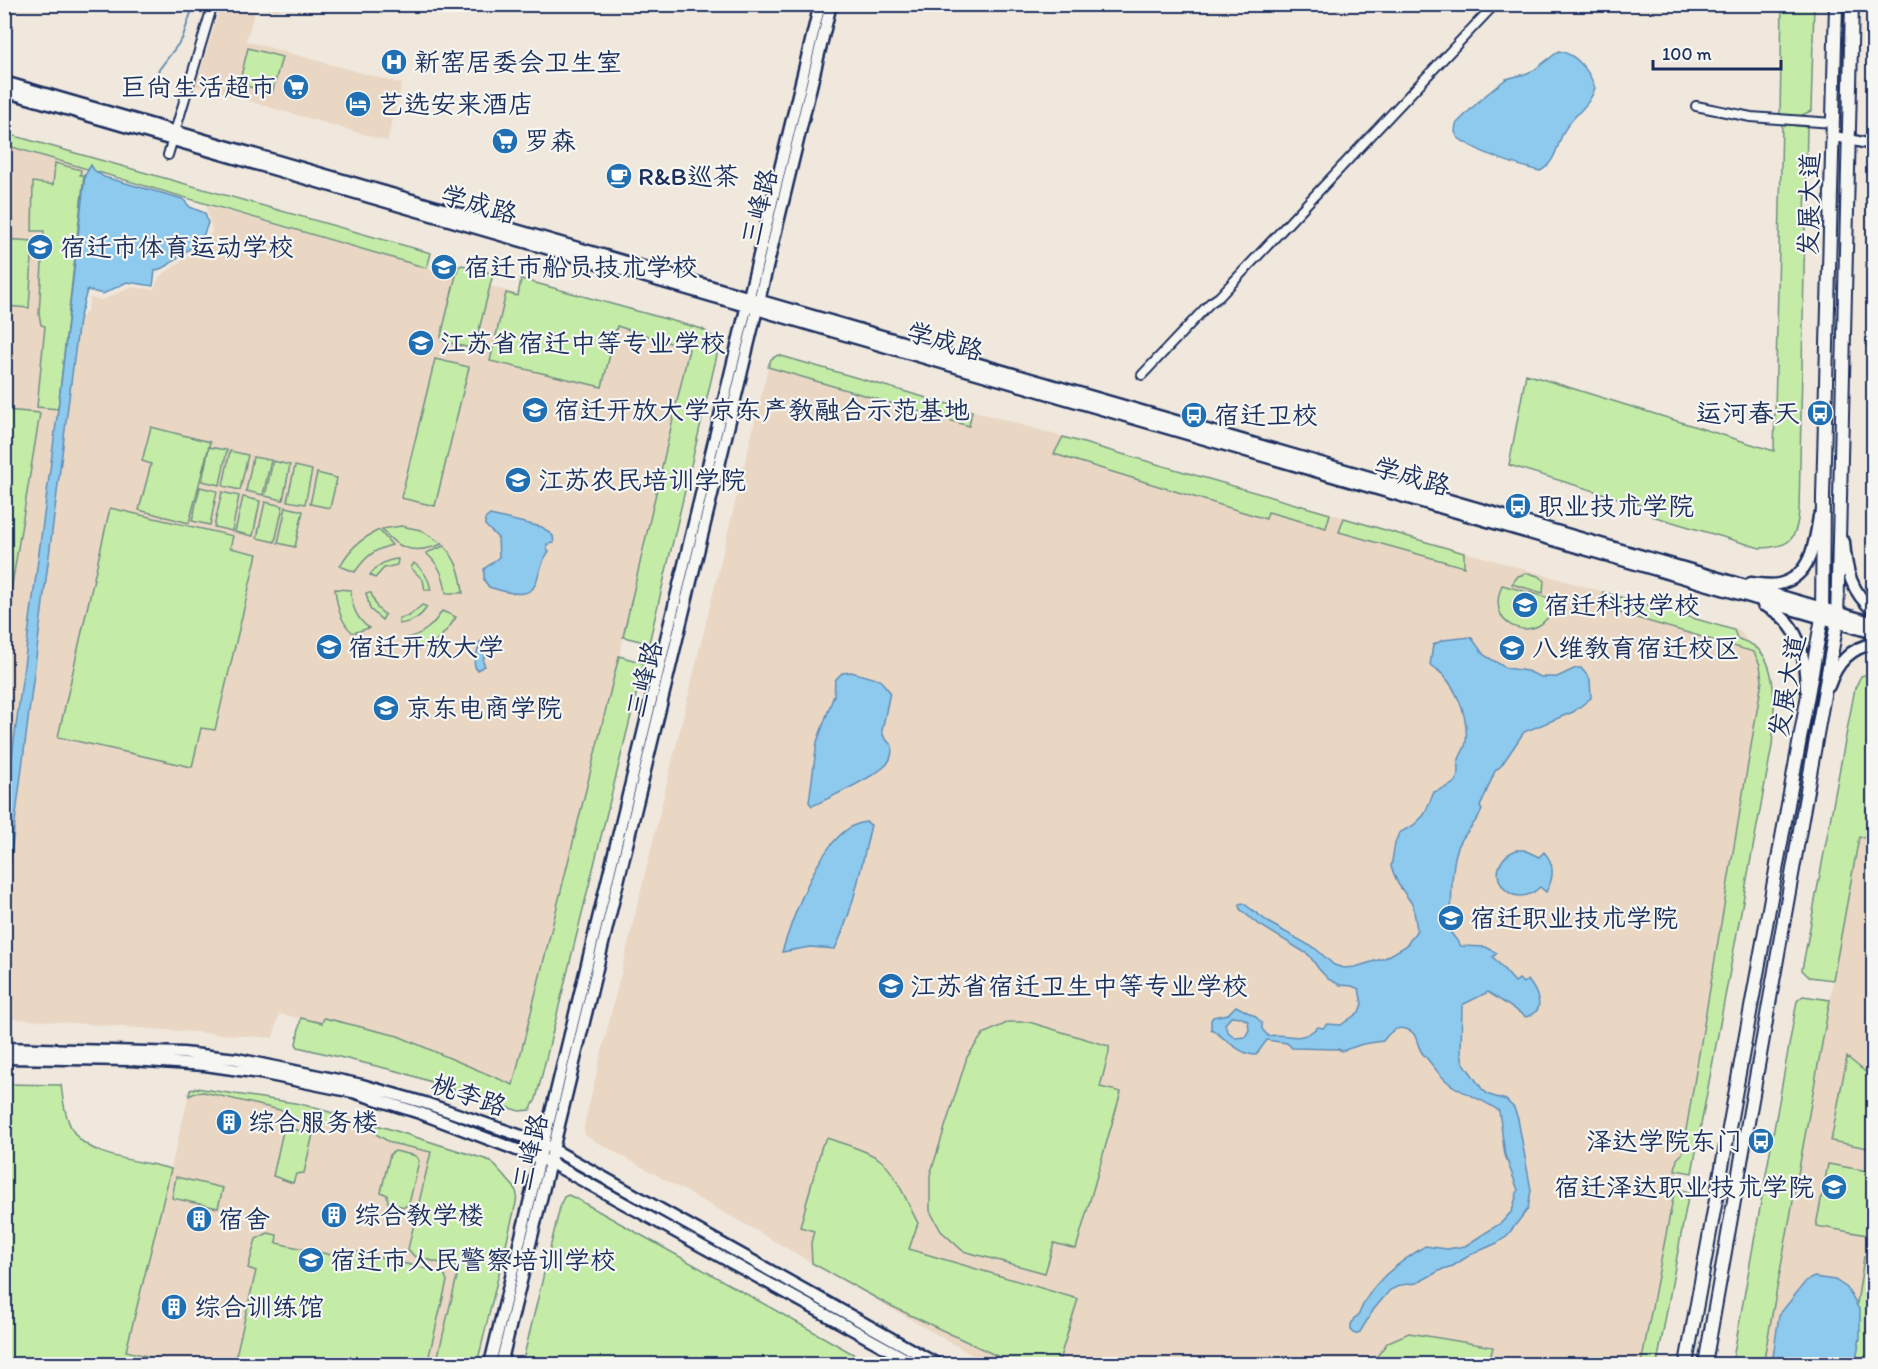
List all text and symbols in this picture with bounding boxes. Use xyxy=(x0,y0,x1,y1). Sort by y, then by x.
scale bar xyxy=(1653,33,1780,71)
text: 100 m xyxy=(1662,43,1712,65)
place label: 新窑居委会卫生室 xyxy=(414,46,622,78)
hospital icon: 新窑居委会卫生室 xyxy=(379,47,409,77)
place label: 巨尚生活超市 xyxy=(120,71,276,103)
supermarket icon: 巨尚生活超市 xyxy=(281,72,311,102)
place label: 艺选安来酒店 xyxy=(378,88,534,120)
hotel icon: 艺选安来酒店 xyxy=(343,89,373,119)
place label: 罗森 xyxy=(524,125,576,157)
supermarket icon: 罗森 xyxy=(490,126,520,156)
street label: 发展大道 xyxy=(1792,152,1826,256)
place label: R&B巡茶 xyxy=(638,160,739,192)
cafe icon: R&B巡茶 xyxy=(604,161,634,191)
street label: 三峰路 xyxy=(734,165,784,249)
street label: 学成路 xyxy=(437,178,521,230)
place label: 宿迁市体育运动学校 xyxy=(60,231,294,263)
school or university icon: 宿迁市体育运动学校 xyxy=(25,232,55,262)
place label: 宿迁市船员技术学校 xyxy=(464,251,698,283)
school or university icon: 宿迁市船员技术学校 xyxy=(429,252,459,282)
street label: 学成路 xyxy=(903,315,987,367)
place label: 江苏省宿迁中等专业学校 xyxy=(440,327,726,359)
school or university icon: 江苏省宿迁中等专业学校 xyxy=(406,328,436,358)
place label: 宿迁开放大学京东产教融合示范基地 xyxy=(554,394,970,426)
school or university icon: 宿迁开放大学京东产教融合示范基地 xyxy=(520,395,550,425)
place label: 运河春天 xyxy=(1696,397,1800,429)
bus stop icon: 运河春天 xyxy=(1805,398,1835,428)
place label: 宿迁卫校 xyxy=(1214,399,1318,431)
bus stop icon: 宿迁卫校 xyxy=(1179,400,1209,430)
street label: 学成路 xyxy=(1370,450,1454,502)
place label: 江苏农民培训学院 xyxy=(538,464,746,496)
school or university icon: 江苏农民培训学院 xyxy=(503,465,533,495)
place label: 职业技术学院 xyxy=(1538,490,1694,522)
bus stop icon: 职业技术学院 xyxy=(1503,491,1533,521)
place label: 宿迁科技学校 xyxy=(1544,589,1700,621)
school or university icon: 宿迁科技学校 xyxy=(1510,590,1540,620)
place label: 宿迁开放大学 xyxy=(348,631,504,663)
school or university icon: 宿迁开放大学 xyxy=(314,632,344,662)
place label: 八维教育宿迁校区 xyxy=(1532,632,1740,664)
street label: 发展大道 xyxy=(1762,632,1812,740)
school or university icon: 八维教育宿迁校区 xyxy=(1497,633,1527,663)
street label: 三峰路 xyxy=(619,637,669,721)
place label: 京东电商学院 xyxy=(406,692,562,724)
school or university icon: 京东电商学院 xyxy=(371,693,401,723)
place label: 宿迁职业技术学院 xyxy=(1470,902,1678,934)
school or university icon: 宿迁职业技术学院 xyxy=(1436,903,1466,933)
place label: 江苏省宿迁卫生中等专业学校 xyxy=(910,970,1248,1002)
school or university icon: 江苏省宿迁卫生中等专业学校 xyxy=(876,971,906,1001)
street label: 桃李路 xyxy=(427,1067,511,1123)
place label: 综合服务楼 xyxy=(248,1106,378,1138)
building icon: 综合服务楼 xyxy=(214,1107,244,1137)
street label: 三峰路 xyxy=(506,1110,554,1194)
place label: 泽达学院东门 xyxy=(1586,1125,1742,1157)
bus stop icon: 泽达学院东门 xyxy=(1746,1126,1776,1156)
place label: 宿迁泽达职业技术学院 xyxy=(1554,1171,1814,1203)
school or university icon: 宿迁泽达职业技术学院 xyxy=(1819,1172,1849,1202)
place label: 综合教学楼 xyxy=(354,1199,484,1231)
building icon: 综合教学楼 xyxy=(319,1200,349,1230)
place label: 宿舍 xyxy=(218,1203,270,1235)
building icon: 宿舍 xyxy=(184,1204,214,1234)
place label: 宿迁市人民警察培训学校 xyxy=(330,1244,616,1276)
school or university icon: 宿迁市人民警察培训学校 xyxy=(296,1245,326,1275)
place label: 综合训练馆 xyxy=(194,1291,324,1323)
building icon: 综合训练馆 xyxy=(159,1292,189,1322)

